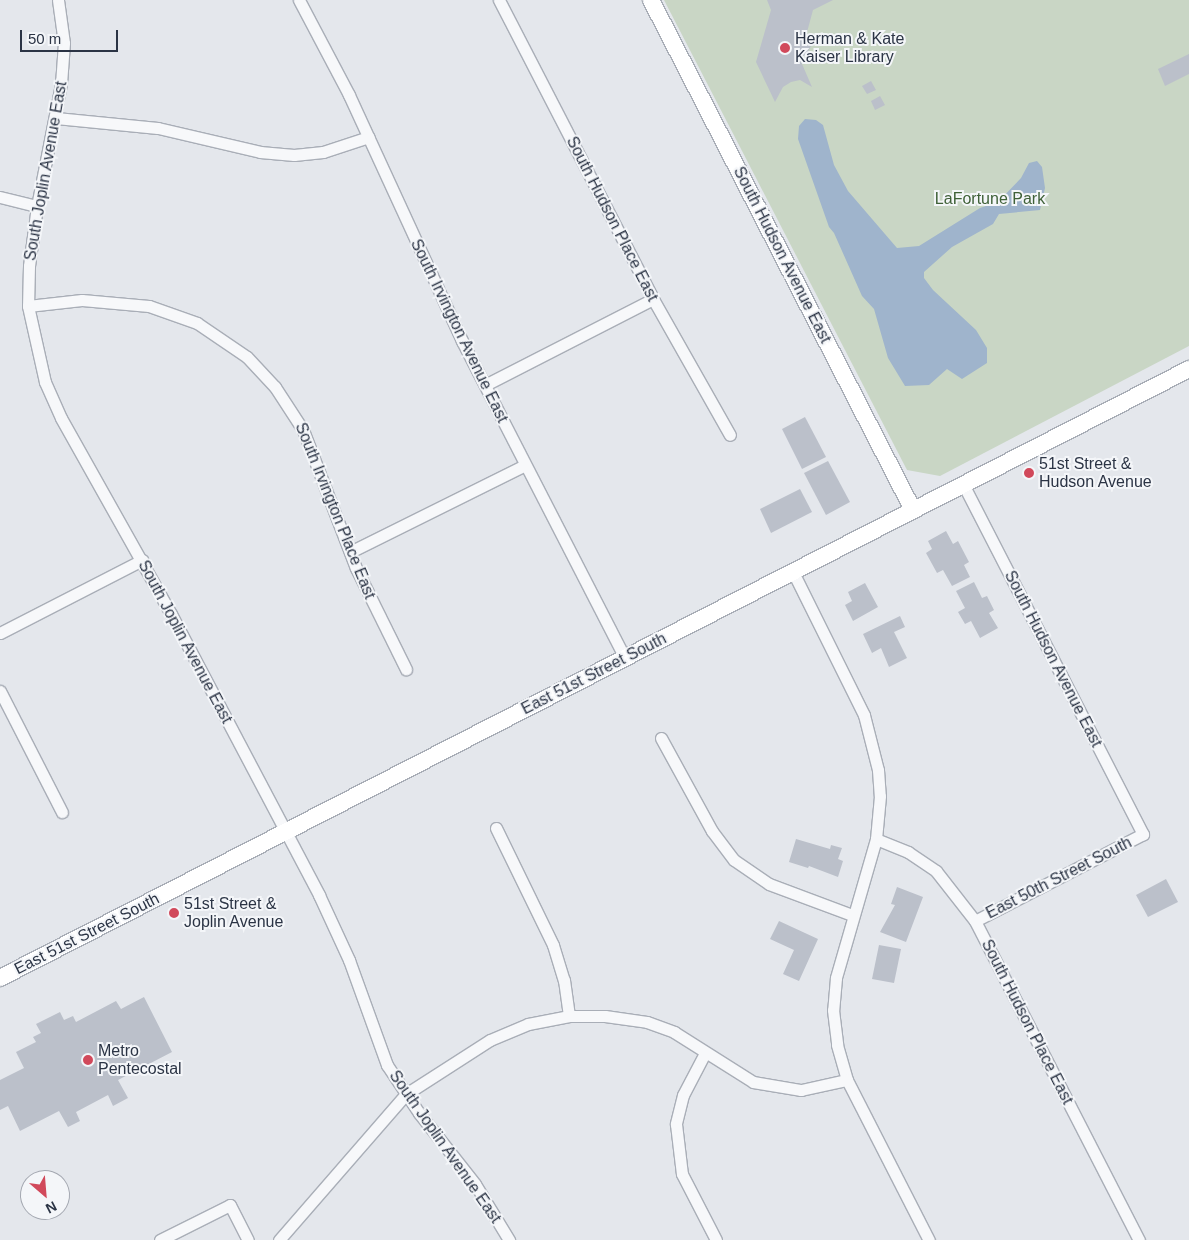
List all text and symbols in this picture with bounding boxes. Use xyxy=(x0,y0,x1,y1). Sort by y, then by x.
scale bar xyxy=(22,20,120,52)
place label: Herman & Kate Kaiser Library xyxy=(795,29,904,67)
text: 50 m xyxy=(28,30,61,47)
marker: Herman & Kate Kaiser Library xyxy=(779,42,791,54)
street label: South Joplin Avenue East xyxy=(21,79,71,263)
street label: South Hudson Place East xyxy=(562,133,662,305)
street label: South Hudson Avenue East xyxy=(729,163,835,347)
park label: LaFortune Park xyxy=(935,189,1045,209)
street label: South Irvington Avenue East xyxy=(406,236,512,426)
street label: South Irvington Place East xyxy=(291,420,379,602)
place label: 51st Street & Hudson Avenue xyxy=(1039,454,1153,492)
marker: 51st Street & Hudson Avenue xyxy=(1023,467,1035,479)
street label: South Joplin Avenue East xyxy=(134,557,236,727)
street label: South Hudson Avenue East xyxy=(1000,567,1106,751)
street label: East 51st Street South xyxy=(518,629,670,719)
street label: East 50th Street South xyxy=(983,833,1135,923)
street label: East 51st Street South xyxy=(11,889,163,979)
place label: 51st Street & Joplin Avenue xyxy=(184,894,284,932)
marker: 51st Street & Joplin Avenue xyxy=(168,907,180,919)
street label: South Hudson Place East xyxy=(977,936,1077,1108)
place label: Metro Pentecostal xyxy=(98,1041,182,1079)
marker: Metro Pentecostal xyxy=(82,1054,94,1066)
street label: South Joplin Avenue East xyxy=(385,1067,505,1227)
north arrow xyxy=(20,1170,70,1220)
text: N xyxy=(43,1198,59,1217)

